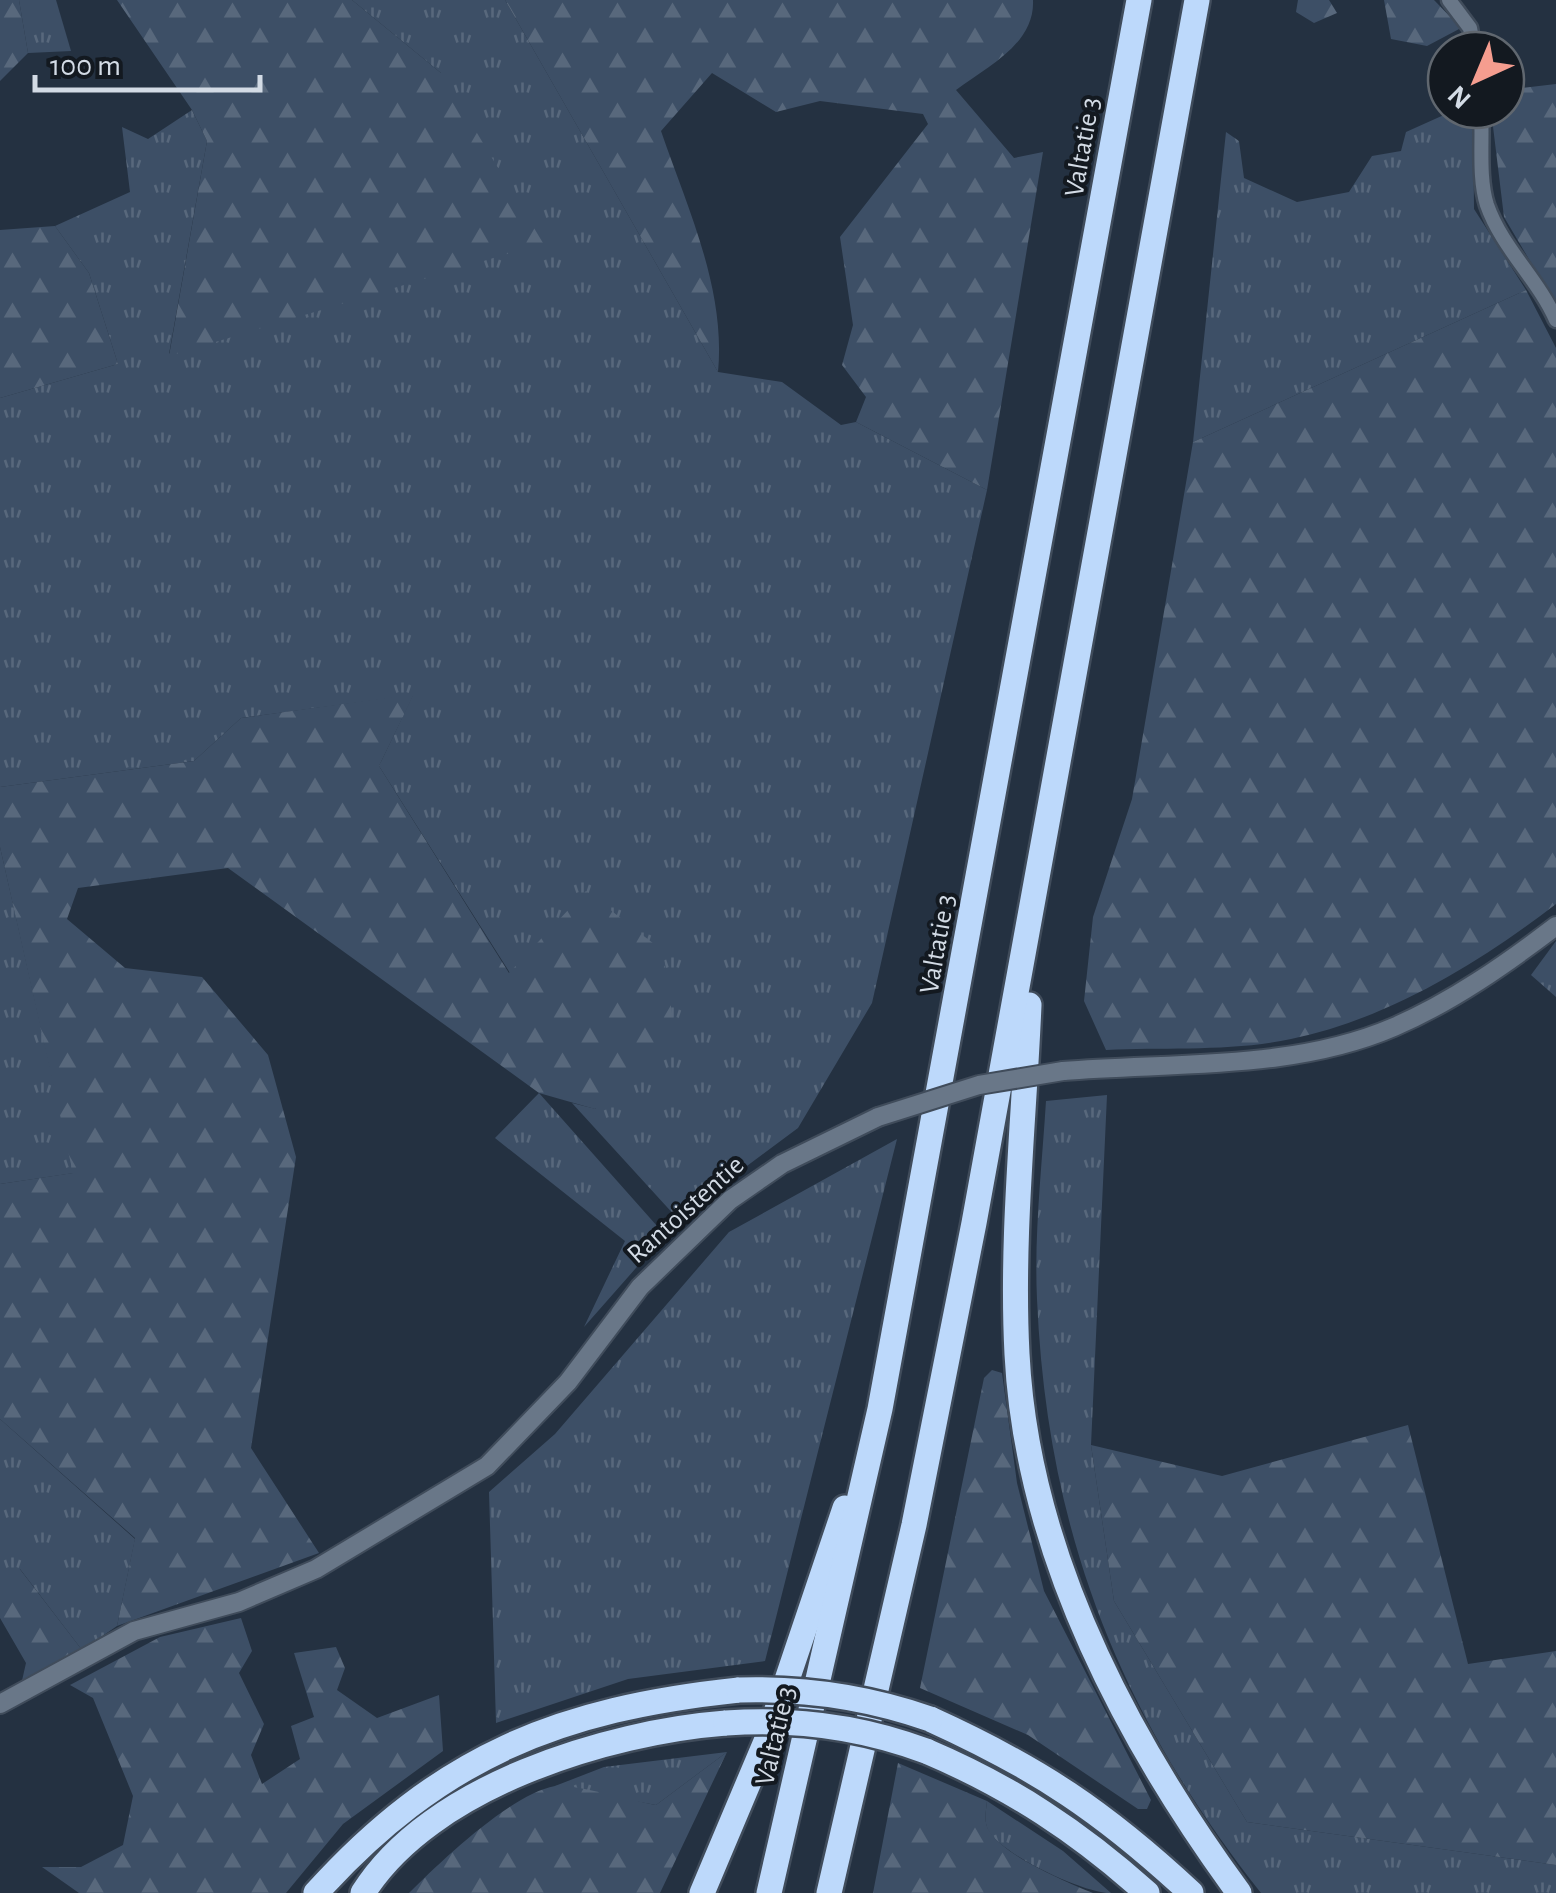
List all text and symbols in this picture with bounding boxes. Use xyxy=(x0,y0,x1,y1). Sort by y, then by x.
scale bar xyxy=(35,30,260,92)
north arrow xyxy=(1426,30,1526,130)
text: 100 m xyxy=(50,51,121,81)
text: N xyxy=(1443,80,1477,113)
street label: Valtatie 3 xyxy=(1060,95,1106,199)
street label: Valtatie 3 xyxy=(915,892,961,996)
street label: Rantoistentie xyxy=(622,1151,750,1269)
street label: Valtatie 3 xyxy=(751,1684,801,1788)

